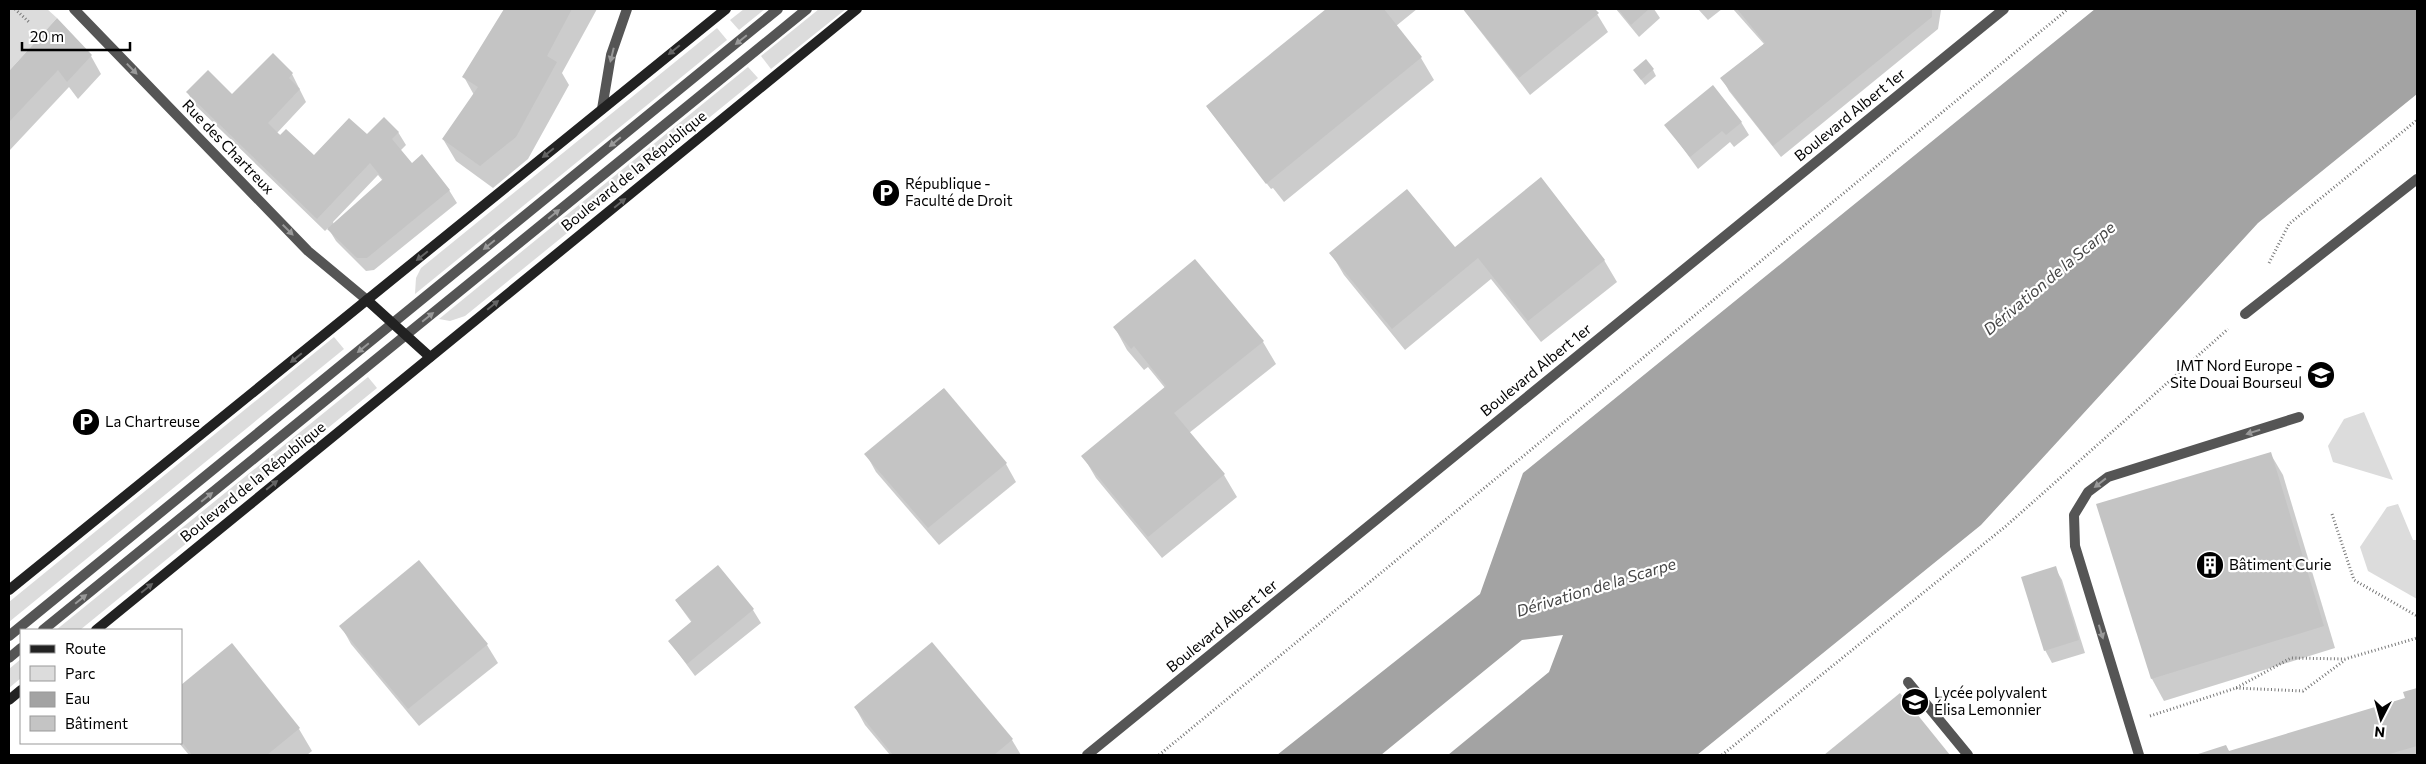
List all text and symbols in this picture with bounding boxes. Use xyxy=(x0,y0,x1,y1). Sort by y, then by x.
scale bar xyxy=(22,20,130,52)
text: 20 m xyxy=(30,27,64,45)
one-way arrow xyxy=(734,34,747,45)
one-way arrow xyxy=(668,45,681,56)
one-way arrow xyxy=(608,47,616,62)
one-way arrow xyxy=(126,63,138,75)
street label: Boulevard Albert 1er xyxy=(1790,64,1908,164)
street label: Rue des Chartreux xyxy=(179,95,278,197)
street label: Boulevard de la République xyxy=(557,106,710,234)
one-way arrow xyxy=(609,137,622,148)
one-way arrow xyxy=(542,147,555,158)
place label: République - Faculté de Droit xyxy=(905,174,1013,209)
parking icon: République - Faculté de Droit xyxy=(871,178,901,208)
one-way arrow xyxy=(613,197,626,208)
one-way arrow xyxy=(547,209,560,220)
water label: Dérivation de la Scarpe xyxy=(1979,217,2119,338)
one-way arrow xyxy=(282,224,294,236)
one-way arrow xyxy=(483,240,496,251)
one-way arrow xyxy=(416,250,429,261)
one-way arrow xyxy=(487,300,500,311)
one-way arrow xyxy=(421,311,434,322)
street label: Boulevard Albert 1er xyxy=(1476,319,1594,419)
one-way arrow xyxy=(357,342,370,353)
one-way arrow xyxy=(289,352,302,363)
place label: IMT Nord Europe - Site Douai Bourseul xyxy=(2170,356,2302,391)
school or university icon: IMT Nord Europe - Site Douai Bourseul xyxy=(2306,360,2336,390)
parking icon: La Chartreuse xyxy=(71,407,101,437)
place label: La Chartreuse xyxy=(105,412,200,430)
street label: Boulevard de la République xyxy=(176,417,329,545)
one-way arrow xyxy=(2245,428,2260,436)
one-way arrow xyxy=(2093,478,2106,489)
one-way arrow xyxy=(266,480,279,491)
one-way arrow xyxy=(200,491,213,502)
building icon: Bâtiment Curie xyxy=(2195,550,2225,580)
water label: Dérivation de la Scarpe xyxy=(1514,553,1678,620)
place label: Bâtiment Curie xyxy=(2229,555,2332,573)
street label: Boulevard Albert 1er xyxy=(1162,575,1280,675)
one-way arrow xyxy=(140,583,153,594)
one-way arrow xyxy=(74,594,87,605)
one-way arrow xyxy=(2098,625,2106,640)
legend xyxy=(20,629,182,744)
text: Route xyxy=(65,639,106,657)
text: Parc xyxy=(65,664,95,682)
place label: Lycée polyvalent Élisa Lemonnier xyxy=(1934,683,2047,718)
school or university icon: Lycée polyvalent Élisa Lemonnier xyxy=(1900,687,1930,717)
text: Eau xyxy=(65,689,90,707)
north arrow xyxy=(2356,694,2406,744)
text: Bâtiment xyxy=(65,714,128,732)
text: N xyxy=(2373,723,2386,741)

